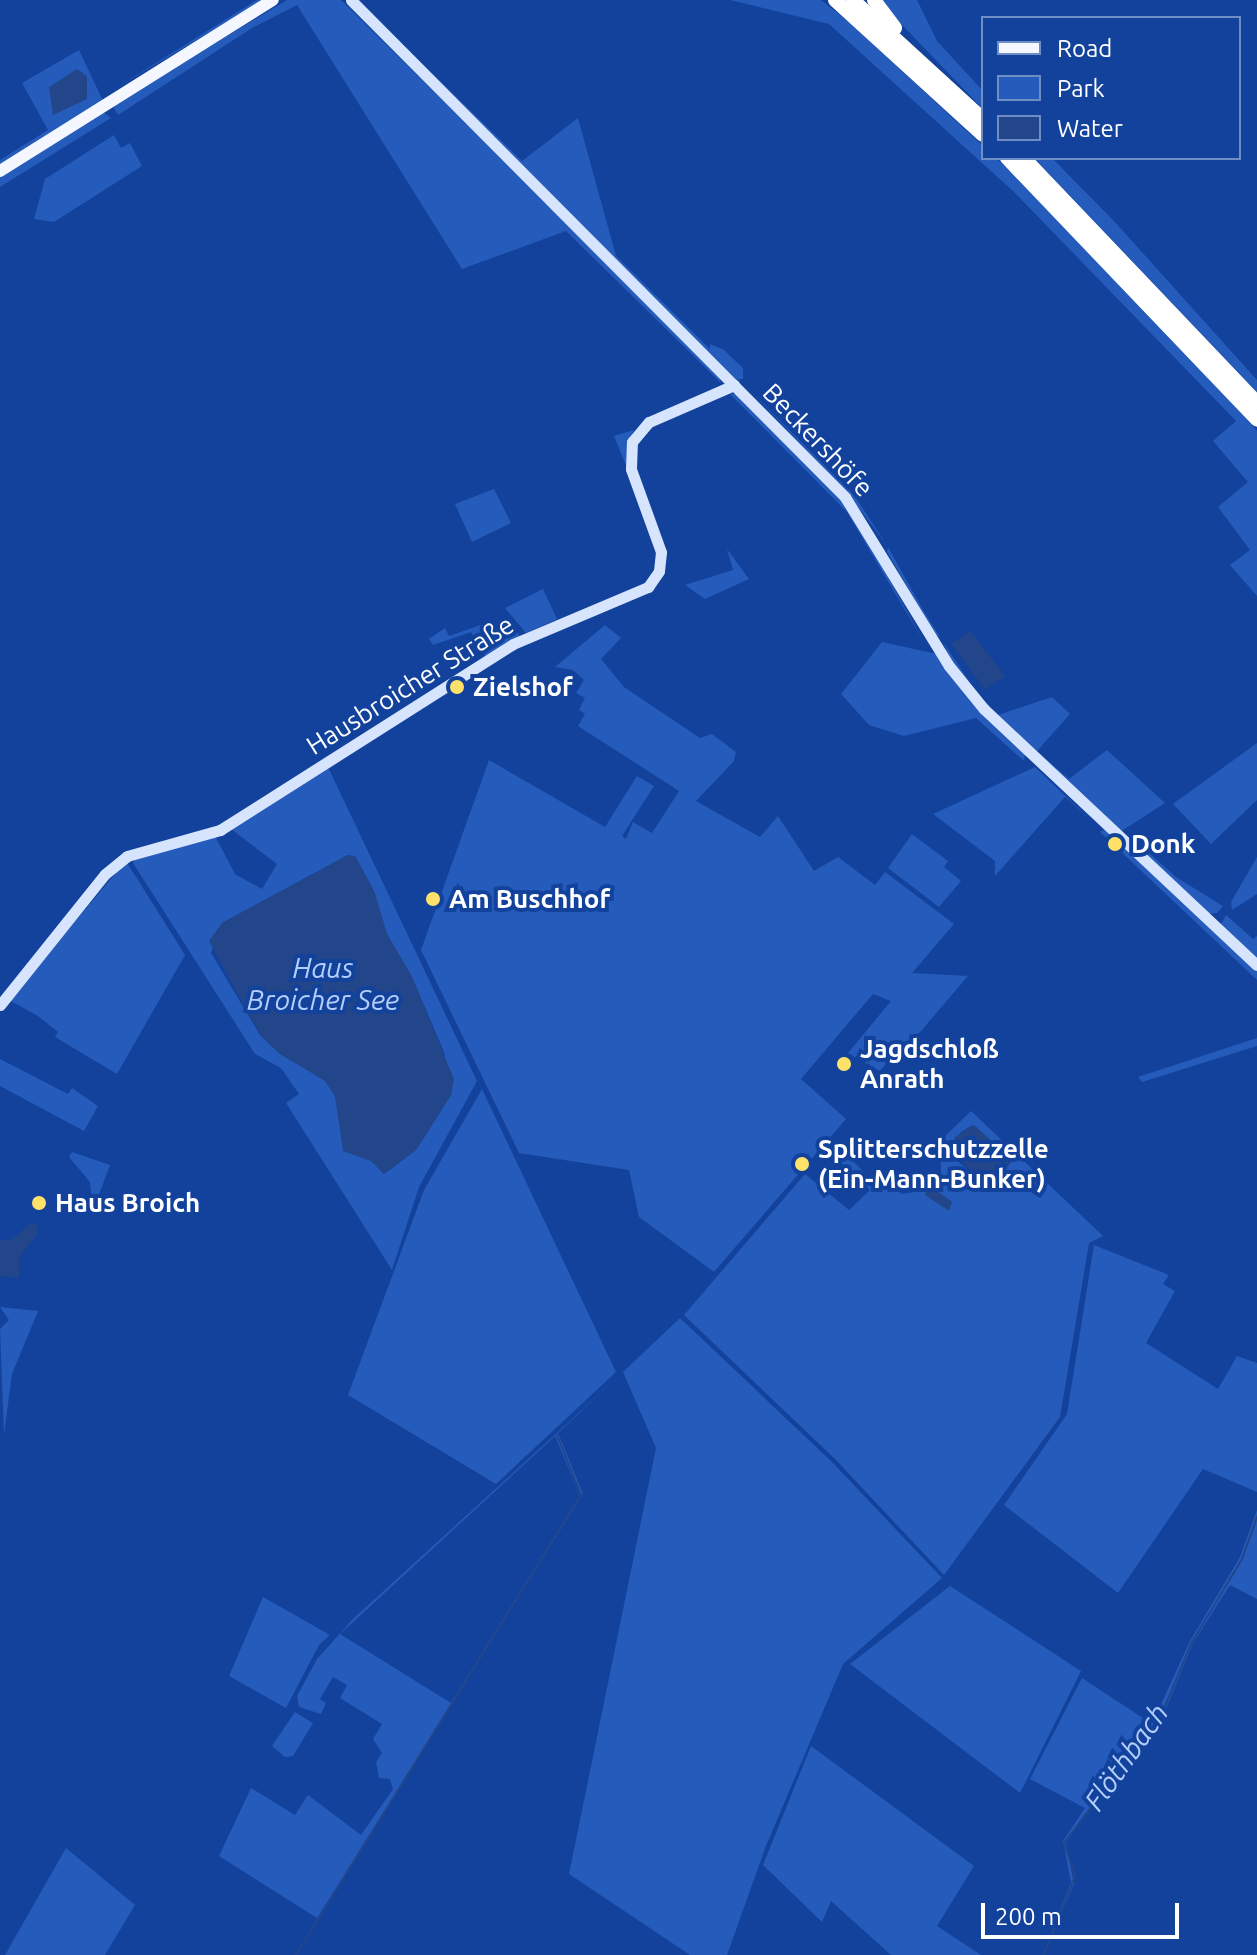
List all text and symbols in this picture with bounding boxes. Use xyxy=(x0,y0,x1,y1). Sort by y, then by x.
legend xyxy=(981,16,1241,160)
text: Road xyxy=(1057,35,1112,62)
text: Park xyxy=(1057,75,1105,102)
text: Water xyxy=(1057,115,1123,142)
street label: Beckershöfe xyxy=(756,377,880,503)
street label: Hausbroicher Straße xyxy=(301,609,519,761)
place label: Zielshof xyxy=(473,671,573,703)
marker: Zielshof xyxy=(448,678,466,696)
place label: Donk xyxy=(1131,828,1195,860)
marker: Donk xyxy=(1106,835,1124,853)
place label: Am Buschhof xyxy=(449,883,610,915)
marker: Am Buschhof xyxy=(424,890,442,908)
water label: Haus Broicher See xyxy=(247,951,399,1017)
place label: Jagdschloß Anrath xyxy=(860,1033,999,1094)
marker: Jagdschloß Anrath xyxy=(835,1055,853,1073)
place label: Splitterschutzzelle (Ein-Mann-Bunker) xyxy=(818,1133,1049,1194)
marker: Splitterschutzzelle (Ein-Mann-Bunker) xyxy=(793,1155,811,1173)
place label: Haus Broich xyxy=(55,1187,200,1219)
marker: Haus Broich xyxy=(30,1194,48,1212)
water label: Flöthbach xyxy=(1077,1697,1175,1817)
scale bar xyxy=(985,1887,1183,1937)
text: 200 m xyxy=(995,1903,1062,1930)

